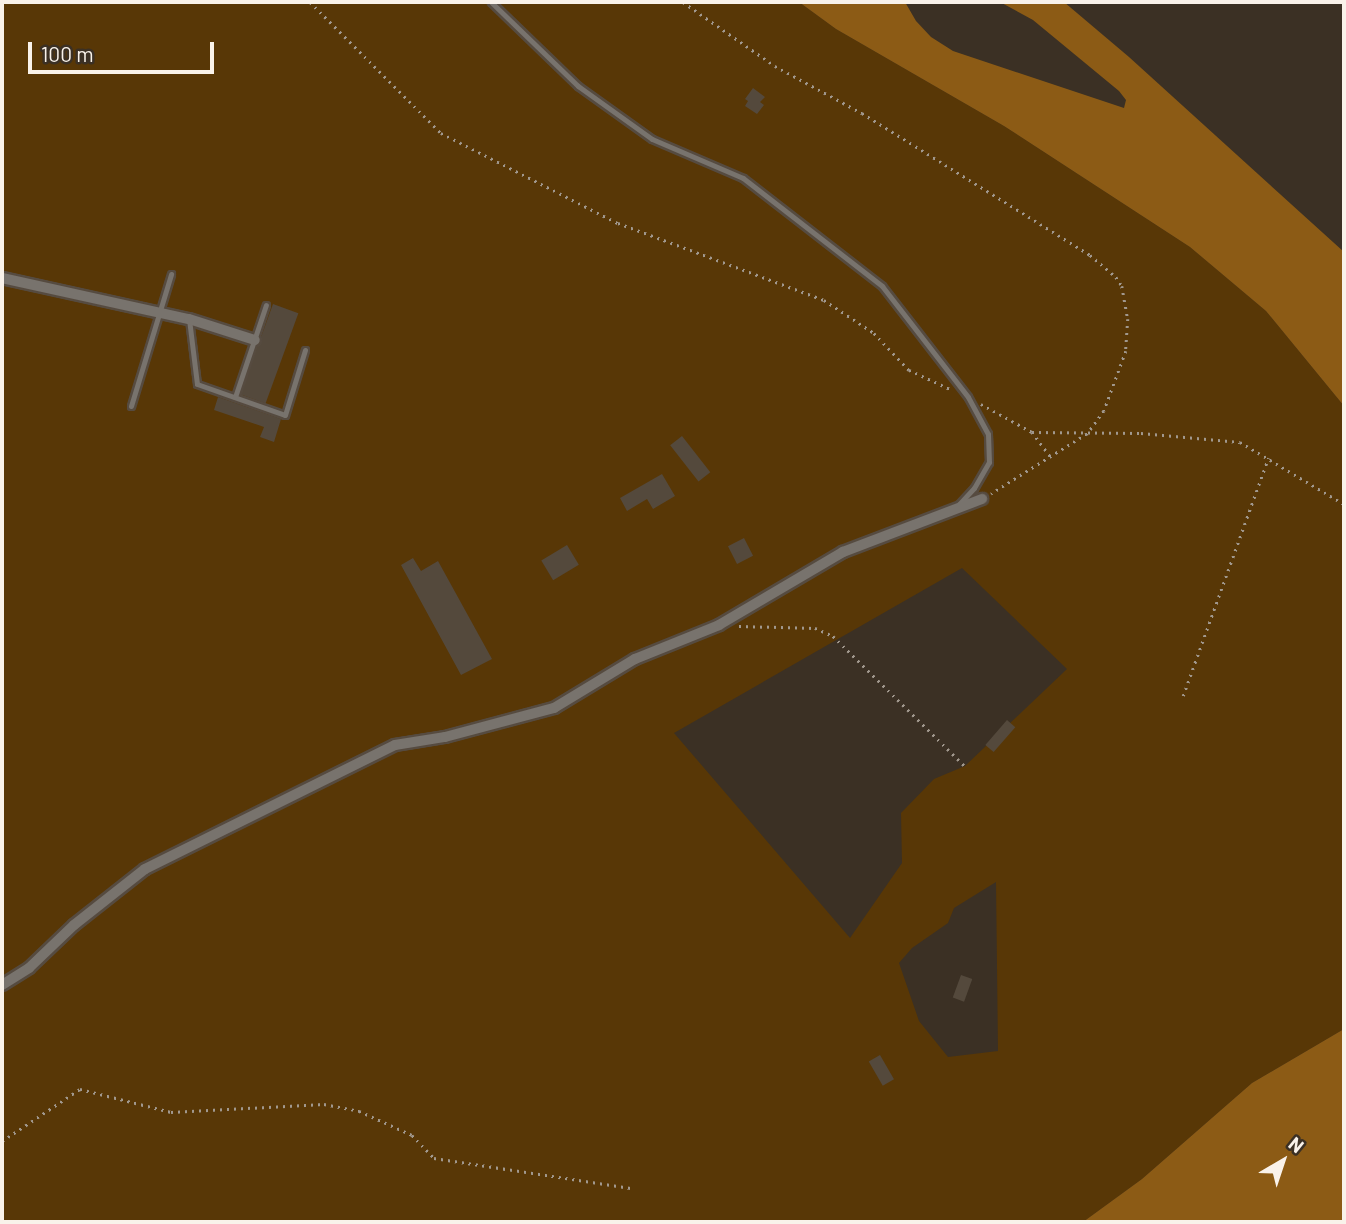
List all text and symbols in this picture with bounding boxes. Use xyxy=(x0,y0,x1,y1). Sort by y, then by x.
scale bar xyxy=(32,28,217,72)
text: 100 m xyxy=(41,41,94,66)
north arrow xyxy=(1248,1126,1318,1196)
text: N xyxy=(1284,1131,1309,1157)

